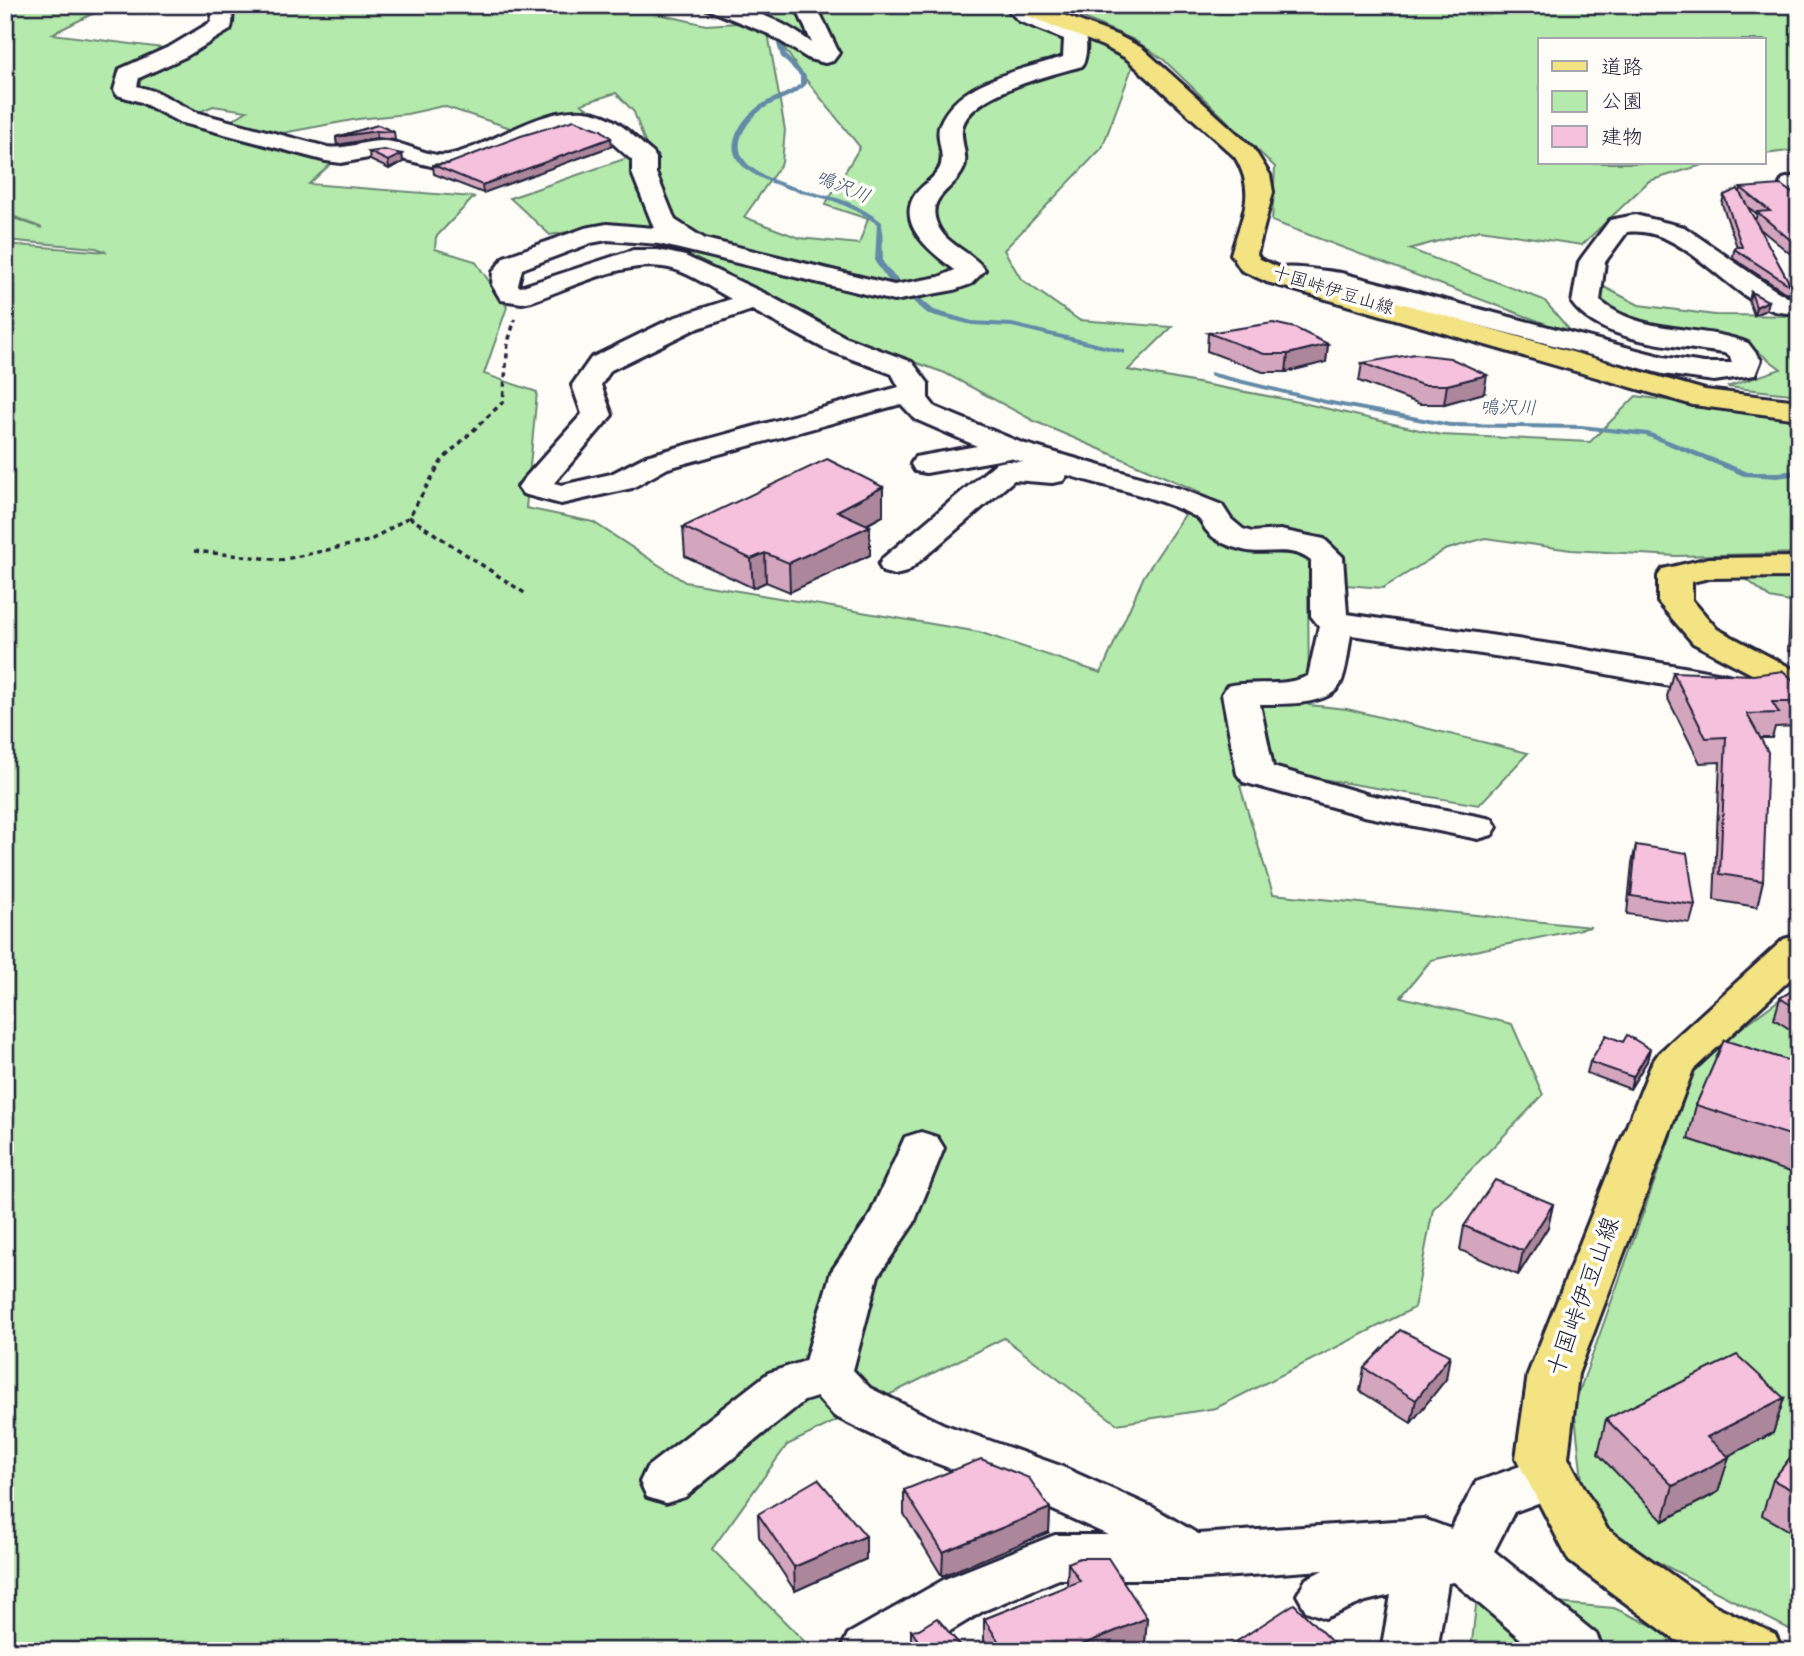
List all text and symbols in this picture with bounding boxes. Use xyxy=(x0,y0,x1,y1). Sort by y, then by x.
legend xyxy=(1538,38,1766,164)
text: 道路 xyxy=(1601,54,1643,82)
text: 公園 xyxy=(1601,88,1643,116)
text: 建物 xyxy=(1601,124,1643,152)
water label: 鳴沢川 xyxy=(812,164,874,210)
street label: 十国峠伊豆山線 xyxy=(1269,261,1397,321)
water label: 鳴沢川 xyxy=(1479,395,1537,421)
street label: 十国峠伊豆山線 xyxy=(1541,1213,1627,1381)

